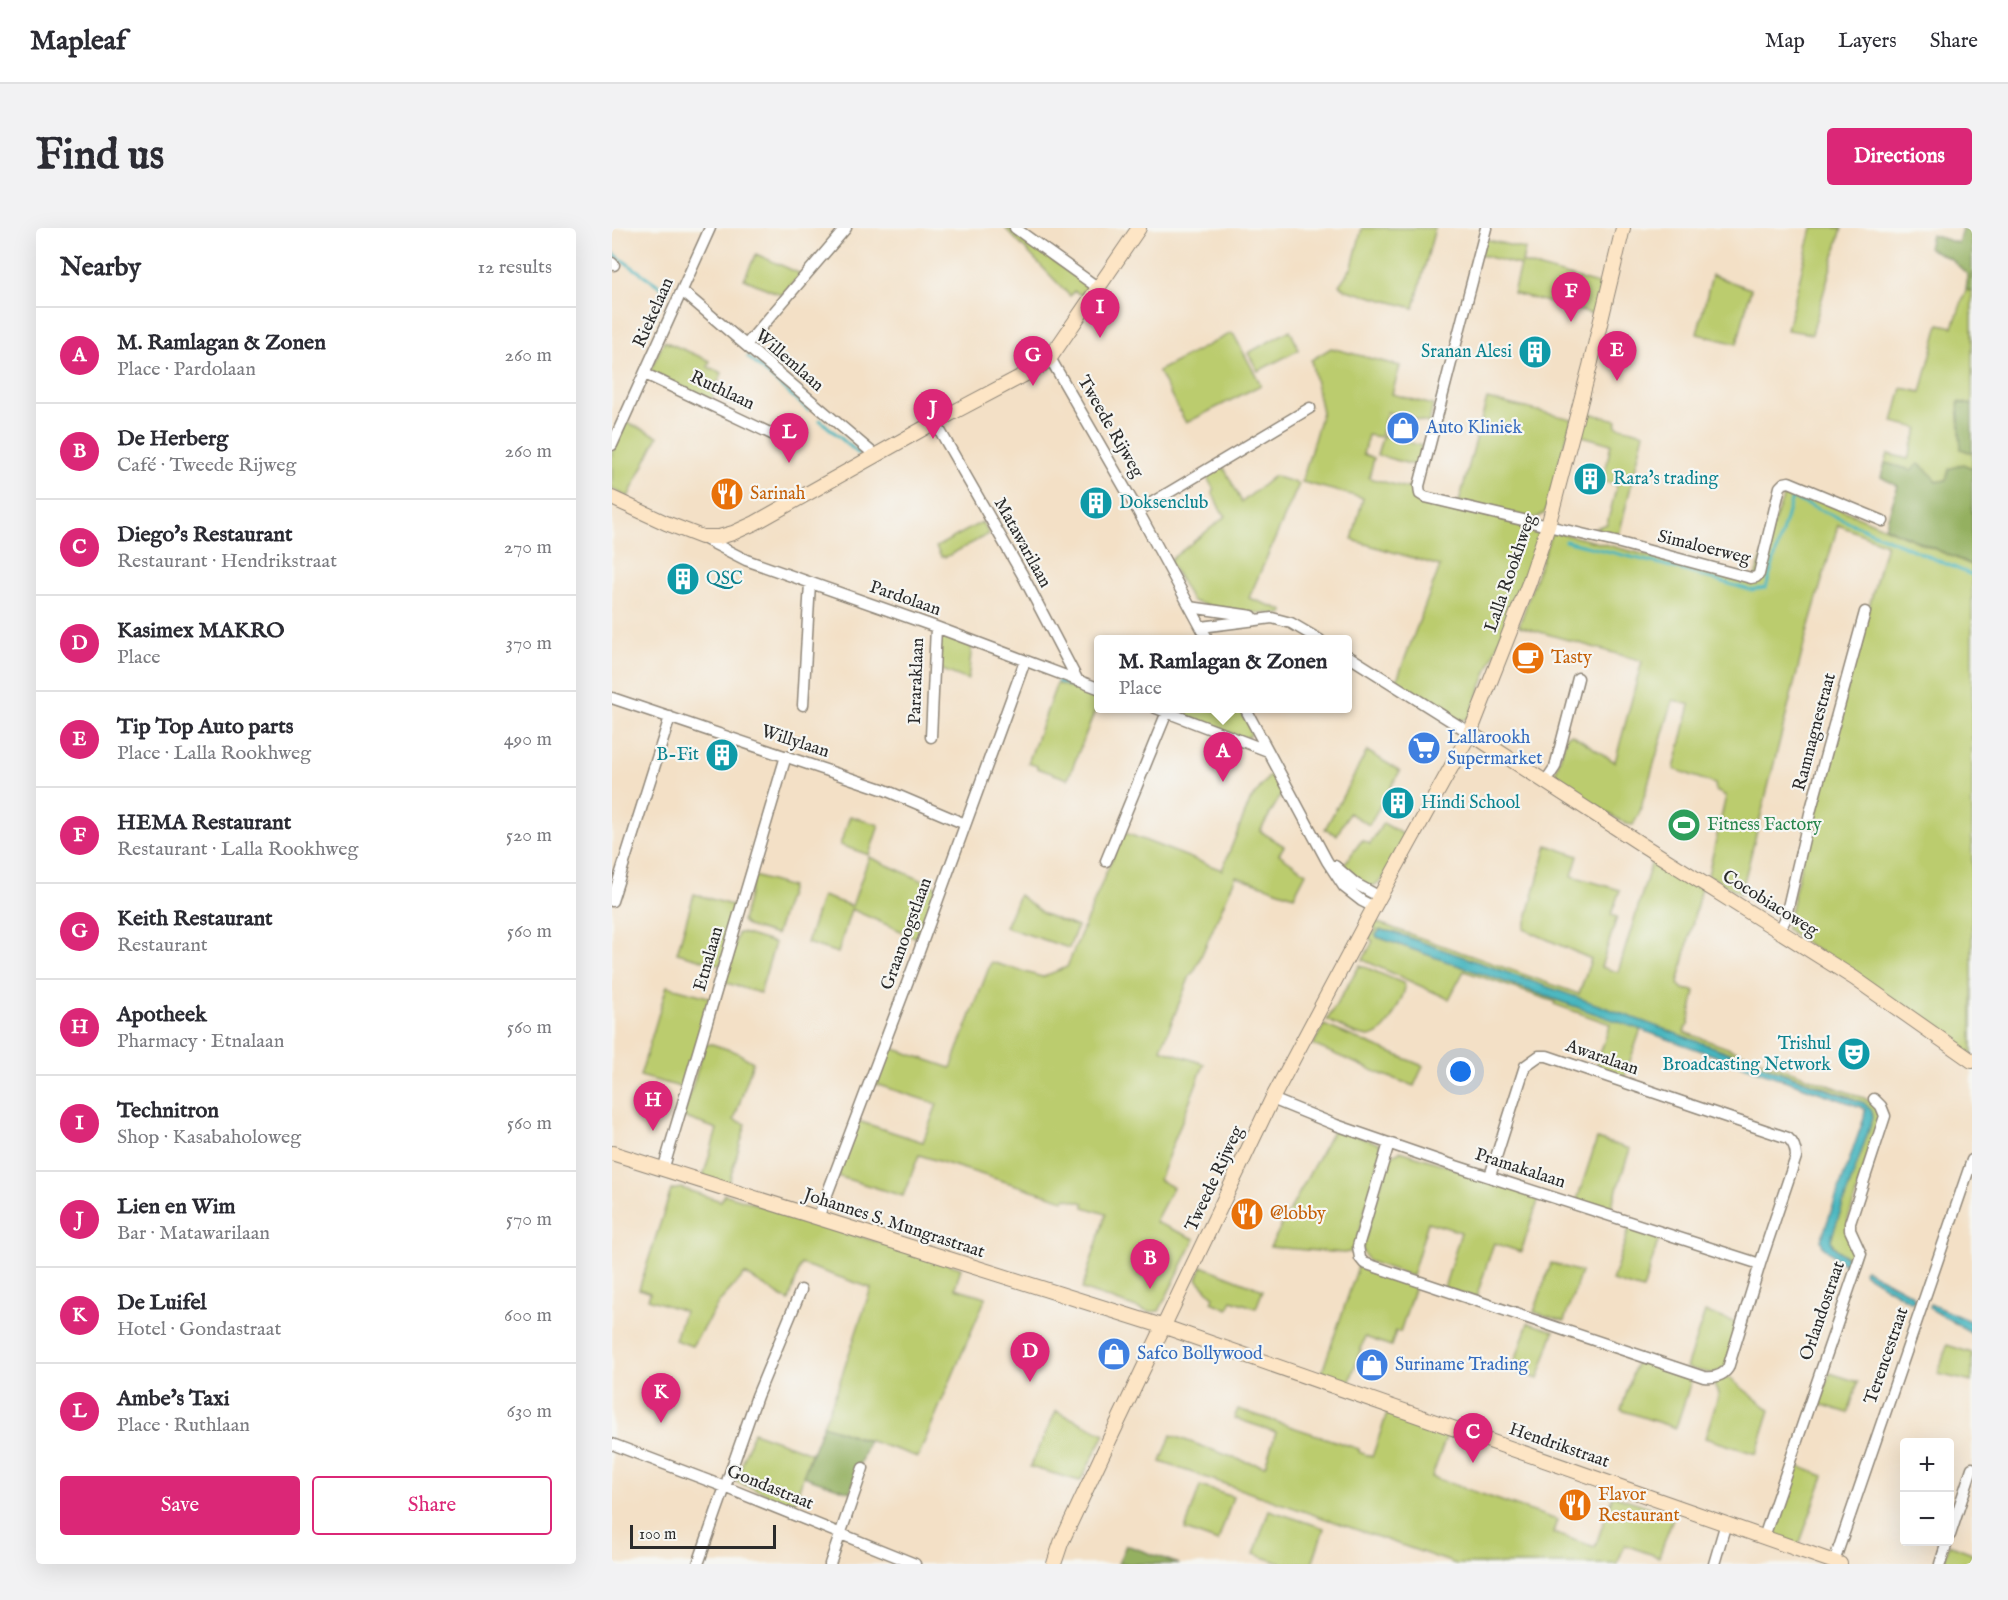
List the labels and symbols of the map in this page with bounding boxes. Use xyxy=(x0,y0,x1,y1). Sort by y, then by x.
pin: F xyxy=(1552,272,1590,322)
street label: Riekelaan xyxy=(628,274,680,352)
pin: I xyxy=(1080,288,1120,338)
street label: Willemlaan xyxy=(750,325,829,398)
pin: E xyxy=(1598,332,1636,381)
building icon: Sranan Alesi xyxy=(1517,334,1553,370)
pin: G xyxy=(1014,336,1052,386)
place label: Sranan Alesi xyxy=(1421,341,1512,364)
street label: Ruthlaan xyxy=(686,366,758,416)
street label: Tweede Rijweg xyxy=(1072,372,1149,482)
pin: J xyxy=(914,390,952,439)
shop icon: Auto Kliniek xyxy=(1385,410,1421,446)
pin: L xyxy=(770,414,808,463)
place label: Auto Kliniek xyxy=(1425,417,1523,440)
building icon: Rara's trading xyxy=(1572,461,1608,497)
place label: Rara's trading xyxy=(1613,468,1718,491)
restaurant icon: Sarinah xyxy=(709,476,745,512)
place label: Sarinah xyxy=(750,483,806,506)
building icon: Doksenclub xyxy=(1078,485,1114,521)
place label: Doksenclub xyxy=(1119,492,1209,515)
street label: Matawarilaan xyxy=(988,494,1056,592)
street label: Lalla Rookhweg xyxy=(1480,511,1542,635)
street label: Simaloerweg xyxy=(1655,525,1753,571)
building icon: QSC xyxy=(665,561,701,597)
place label: QSC xyxy=(706,568,743,591)
street label: Pardolaan xyxy=(866,576,944,622)
street label: Pararaklaan xyxy=(904,637,930,725)
cafe icon: Tasty xyxy=(1510,640,1546,676)
place label: Tasty xyxy=(1551,647,1592,670)
street label: Ramnagnestraat xyxy=(1788,671,1842,793)
street label: Willylaan xyxy=(758,720,832,764)
place label: Lallarookh Supermarket xyxy=(1447,727,1542,771)
supermarket icon: Lallarookh Supermarket xyxy=(1406,730,1442,766)
pin: A xyxy=(1204,732,1242,782)
building icon: B-Fit xyxy=(704,737,740,773)
place label: B-Fit xyxy=(656,744,699,767)
building icon: Hindi School xyxy=(1380,785,1416,821)
place label: Hindi School xyxy=(1421,792,1520,815)
sports icon: Fitness Factory xyxy=(1666,807,1702,843)
place label: Fitness Factory xyxy=(1707,814,1822,837)
street label: Cocobiacoweg xyxy=(1718,865,1823,943)
street label: Graanoogstlaan xyxy=(876,874,938,993)
street label: Etnalaan xyxy=(689,924,729,994)
place label: Trishul Broadcasting Network xyxy=(1662,1033,1831,1077)
street label: Awaralaan xyxy=(1561,1034,1642,1081)
theatre icon: Trishul Broadcasting Network xyxy=(1836,1036,1872,1072)
your location xyxy=(1446,1057,1475,1086)
pin: H xyxy=(634,1082,672,1131)
street label: Tweede Rijweg xyxy=(1180,1122,1250,1236)
street label: Pramakalaan xyxy=(1472,1144,1569,1195)
street label: Johannes S. Mungrastraat xyxy=(799,1183,988,1264)
restaurant icon: @lobby xyxy=(1229,1196,1265,1232)
place label: @lobby xyxy=(1270,1203,1326,1226)
pin: B xyxy=(1130,1240,1170,1289)
street label: Orlandostraat xyxy=(1795,1258,1851,1364)
street label: Terencestraat xyxy=(1860,1304,1914,1408)
pin: D xyxy=(1010,1332,1050,1382)
shop icon: Safco Bollywood xyxy=(1096,1336,1132,1372)
place label: Safco Bollywood xyxy=(1137,1343,1263,1366)
shop icon: Suriname Trading xyxy=(1354,1347,1390,1383)
place label: Suriname Trading xyxy=(1395,1354,1529,1377)
pin: K xyxy=(641,1374,680,1423)
pin: C xyxy=(1454,1414,1492,1463)
street label: Hendrikstraat xyxy=(1506,1418,1612,1474)
street label: Gondastraat xyxy=(723,1460,817,1516)
place label: Flavor Restaurant xyxy=(1598,1484,1680,1528)
restaurant icon: Flavor Restaurant xyxy=(1557,1487,1593,1523)
scale bar xyxy=(630,1522,776,1550)

